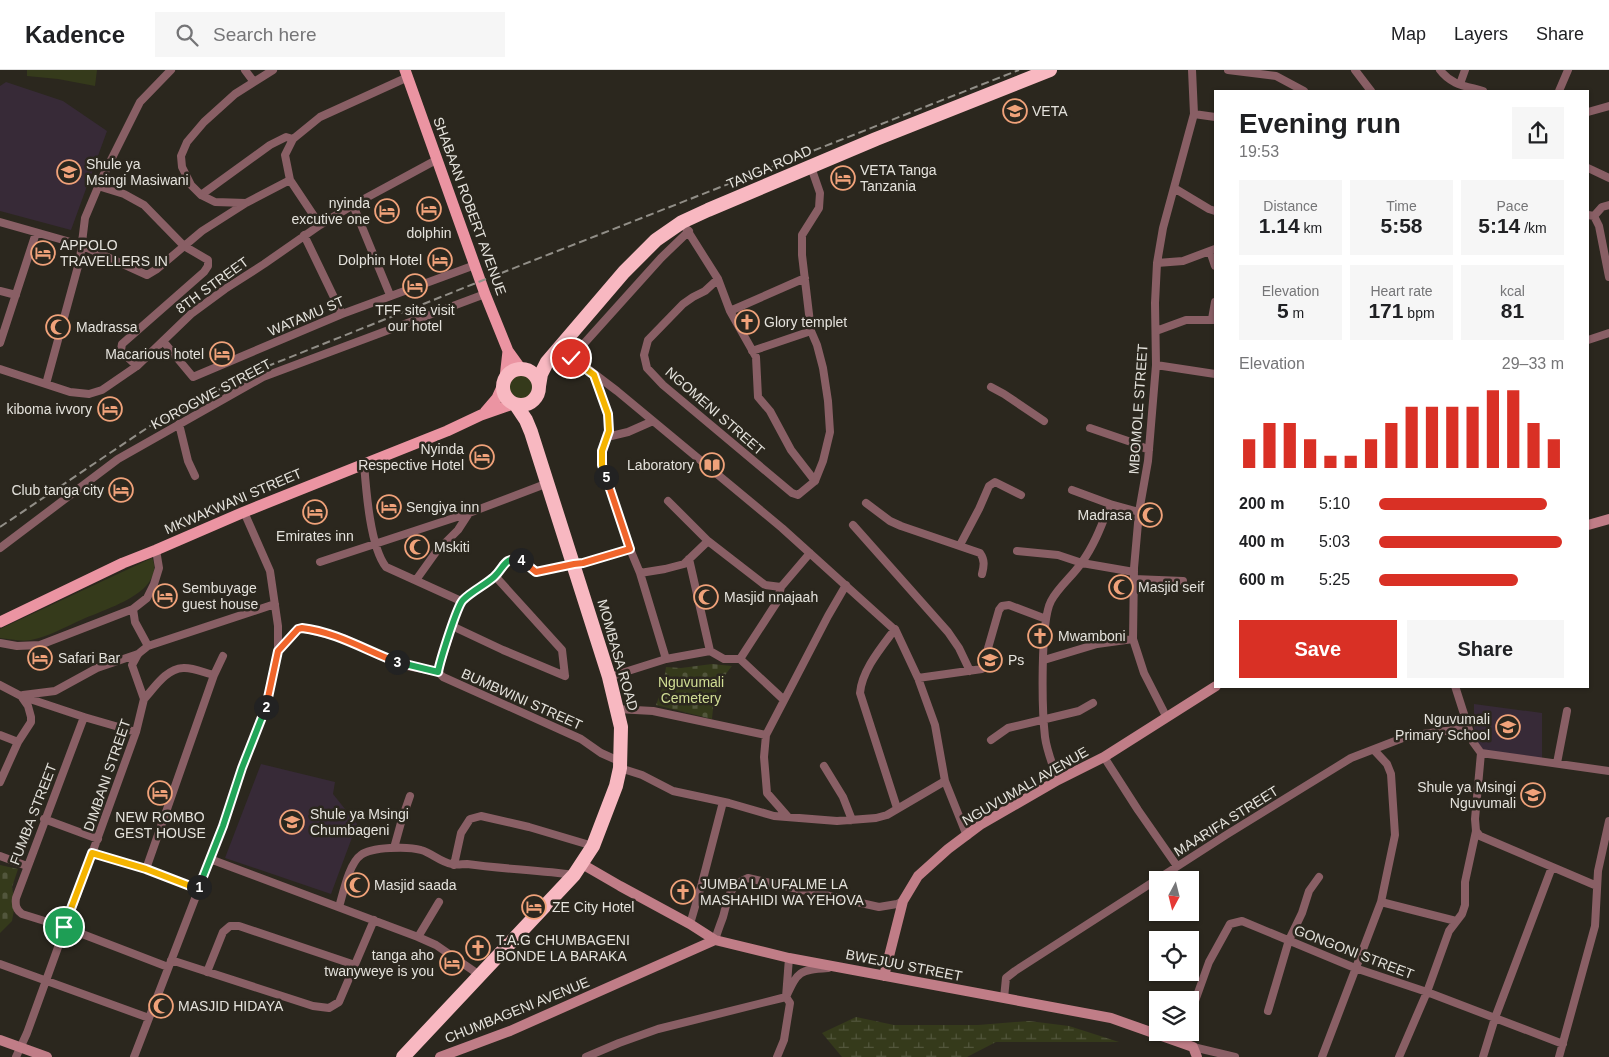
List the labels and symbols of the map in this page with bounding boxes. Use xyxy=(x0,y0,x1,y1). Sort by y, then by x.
school or university icon: VETA xyxy=(1002,98,1028,124)
place label: VETA xyxy=(1032,103,1068,119)
street label: SHABAAN ROBERT AVENUE xyxy=(430,115,510,297)
street label: TANGA ROAD xyxy=(724,142,814,192)
place label: Shule ya Msingi Masiwani xyxy=(86,156,189,188)
school or university icon: Shule ya Msingi Masiwani xyxy=(56,159,82,185)
place label: VETA Tanga Tanzania xyxy=(860,162,937,194)
hotel icon: VETA Tanga Tanzania xyxy=(830,165,856,191)
place label: nyinda excutive one xyxy=(291,195,370,227)
hotel icon: dolphin xyxy=(416,196,442,222)
hotel icon: nyinda excutive one xyxy=(374,198,400,224)
place label: dolphin xyxy=(406,225,452,241)
place label: APPOLO TRAVELLERS IN xyxy=(60,237,168,269)
hotel icon: APPOLO TRAVELLERS IN xyxy=(30,240,56,266)
hotel icon: Dolphin Hotel xyxy=(427,247,453,273)
place label: Dolphin Hotel xyxy=(338,252,422,268)
street label: 8TH STREET xyxy=(173,253,252,317)
hotel icon: TFF site visit our hotel xyxy=(402,273,428,299)
street label: WATAMU ST xyxy=(265,293,347,339)
place label: TFF site visit our hotel xyxy=(375,302,455,334)
church icon: Glory templet xyxy=(734,309,760,335)
mosque icon: Madrassa xyxy=(45,314,71,340)
place label: Glory templet xyxy=(764,314,847,330)
place label: Madrassa xyxy=(76,319,138,335)
pin xyxy=(550,337,592,379)
hotel icon: Macarious hotel xyxy=(209,341,235,367)
street label: MBOMOLE STREET xyxy=(1125,343,1151,475)
place label: Macarious hotel xyxy=(105,346,204,362)
street label: KOROGWE STREET xyxy=(148,355,274,432)
street label: NGOMENI STREET xyxy=(662,364,768,459)
hotel icon: kiboma ivvory xyxy=(97,396,123,422)
place label: kiboma ivvory xyxy=(6,401,92,417)
place label: Nyinda Respective Hotel xyxy=(358,441,464,473)
hotel icon: Nyinda Respective Hotel xyxy=(469,444,495,470)
library icon: Laboratory xyxy=(699,452,725,478)
place label: Laboratory xyxy=(627,457,694,473)
pin: 5 xyxy=(594,464,618,490)
street label: MKWAKWANI STREET xyxy=(162,465,304,537)
hotel icon: Club tanga city xyxy=(108,477,134,503)
place label: Club tanga city xyxy=(11,482,104,498)
hotel icon: Sengiya inn xyxy=(376,494,402,520)
hotel icon: Emirates inn xyxy=(302,499,328,525)
place label: Sengiya inn xyxy=(406,499,479,515)
mosque icon: Madrasa xyxy=(1137,502,1163,528)
place label: Madrasa xyxy=(1078,507,1132,523)
place label: Emirates inn xyxy=(276,528,354,544)
mosque icon: Mskiti xyxy=(404,534,430,560)
place label: Mskiti xyxy=(434,539,470,555)
pin: 4 xyxy=(508,548,534,572)
mosque icon: Masjid seif xyxy=(1108,574,1134,600)
place label: Masjid seif xyxy=(1138,579,1204,595)
place label: Sembuyage guest house xyxy=(182,580,258,612)
hotel icon: Sembuyage guest house xyxy=(152,583,178,609)
mosque icon: Masjid nnajaah xyxy=(693,584,719,610)
place label: Masjid nnajaah xyxy=(724,589,818,605)
street label: MOMBASA ROAD xyxy=(594,597,642,713)
church icon: Mwamboni xyxy=(1027,623,1053,649)
place label: Mwamboni xyxy=(1058,628,1126,644)
hotel icon: Safari Bar xyxy=(27,645,53,671)
school or university icon: Ps xyxy=(977,647,1003,673)
place label: Safari Bar xyxy=(58,650,121,666)
pin: 3 xyxy=(384,650,410,674)
place label: Ps xyxy=(1008,652,1024,668)
street label: BUMBWINI STREET xyxy=(459,665,585,733)
park label: Nguvumali Cemetery xyxy=(658,674,724,706)
pin: 2 xyxy=(254,694,278,720)
place label: Nguvumali Primary School xyxy=(1395,711,1490,743)
school or university icon: Nguvumali Primary School xyxy=(1495,714,1521,740)
street label: DIMBANI STREET xyxy=(80,716,134,833)
street label: NGUVUMALI AVENUE xyxy=(959,743,1091,829)
street label: FUMBA STREET xyxy=(6,761,60,867)
place label: Shule ya Msingi Nguvumali xyxy=(1417,779,1516,811)
hotel icon: NEW ROMBO GEST HOUSE xyxy=(147,780,173,806)
street label: MAARIFA STREET xyxy=(1171,782,1281,860)
school or university icon: Shule ya Msingi Nguvumali xyxy=(1520,782,1546,808)
place label: Shule ya Msingi Chumbageni xyxy=(310,806,409,838)
place label: NEW ROMBO GEST HOUSE xyxy=(114,809,206,841)
school or university icon: Shule ya Msingi Chumbageni xyxy=(279,809,305,835)
north arrow xyxy=(1149,871,1199,921)
mosque icon: Masjid saada xyxy=(344,872,370,898)
pin: 1 xyxy=(186,874,212,900)
place label: JUMBA LA UFALME LA MASHAHIDI WA YEHOVA xyxy=(700,876,865,908)
place label: Masjid saada xyxy=(374,877,457,893)
church icon: JUMBA LA UFALME LA MASHAHIDI WA YEHOVA xyxy=(670,879,696,905)
hotel icon: ZE City Hotel xyxy=(521,894,547,920)
place label: ZE City Hotel xyxy=(552,899,634,915)
pin xyxy=(43,906,85,948)
street label: GONGONI STREET xyxy=(1292,922,1416,982)
place label: T.A.G CHUMBAGENI BONDE LA BARAKA xyxy=(496,932,630,964)
church icon: T.A.G CHUMBAGENI BONDE LA BARAKA xyxy=(465,935,491,961)
street label: BWEJUU STREET xyxy=(844,946,964,984)
place label: tanga aho twanyweye is you xyxy=(324,947,434,979)
hotel icon: tanga aho twanyweye is you xyxy=(439,950,465,976)
street label: CHUMBAGENI AVENUE xyxy=(442,974,592,1046)
mosque icon: MASJID HIDAYA xyxy=(148,993,174,1019)
place label: MASJID HIDAYA xyxy=(178,998,284,1014)

